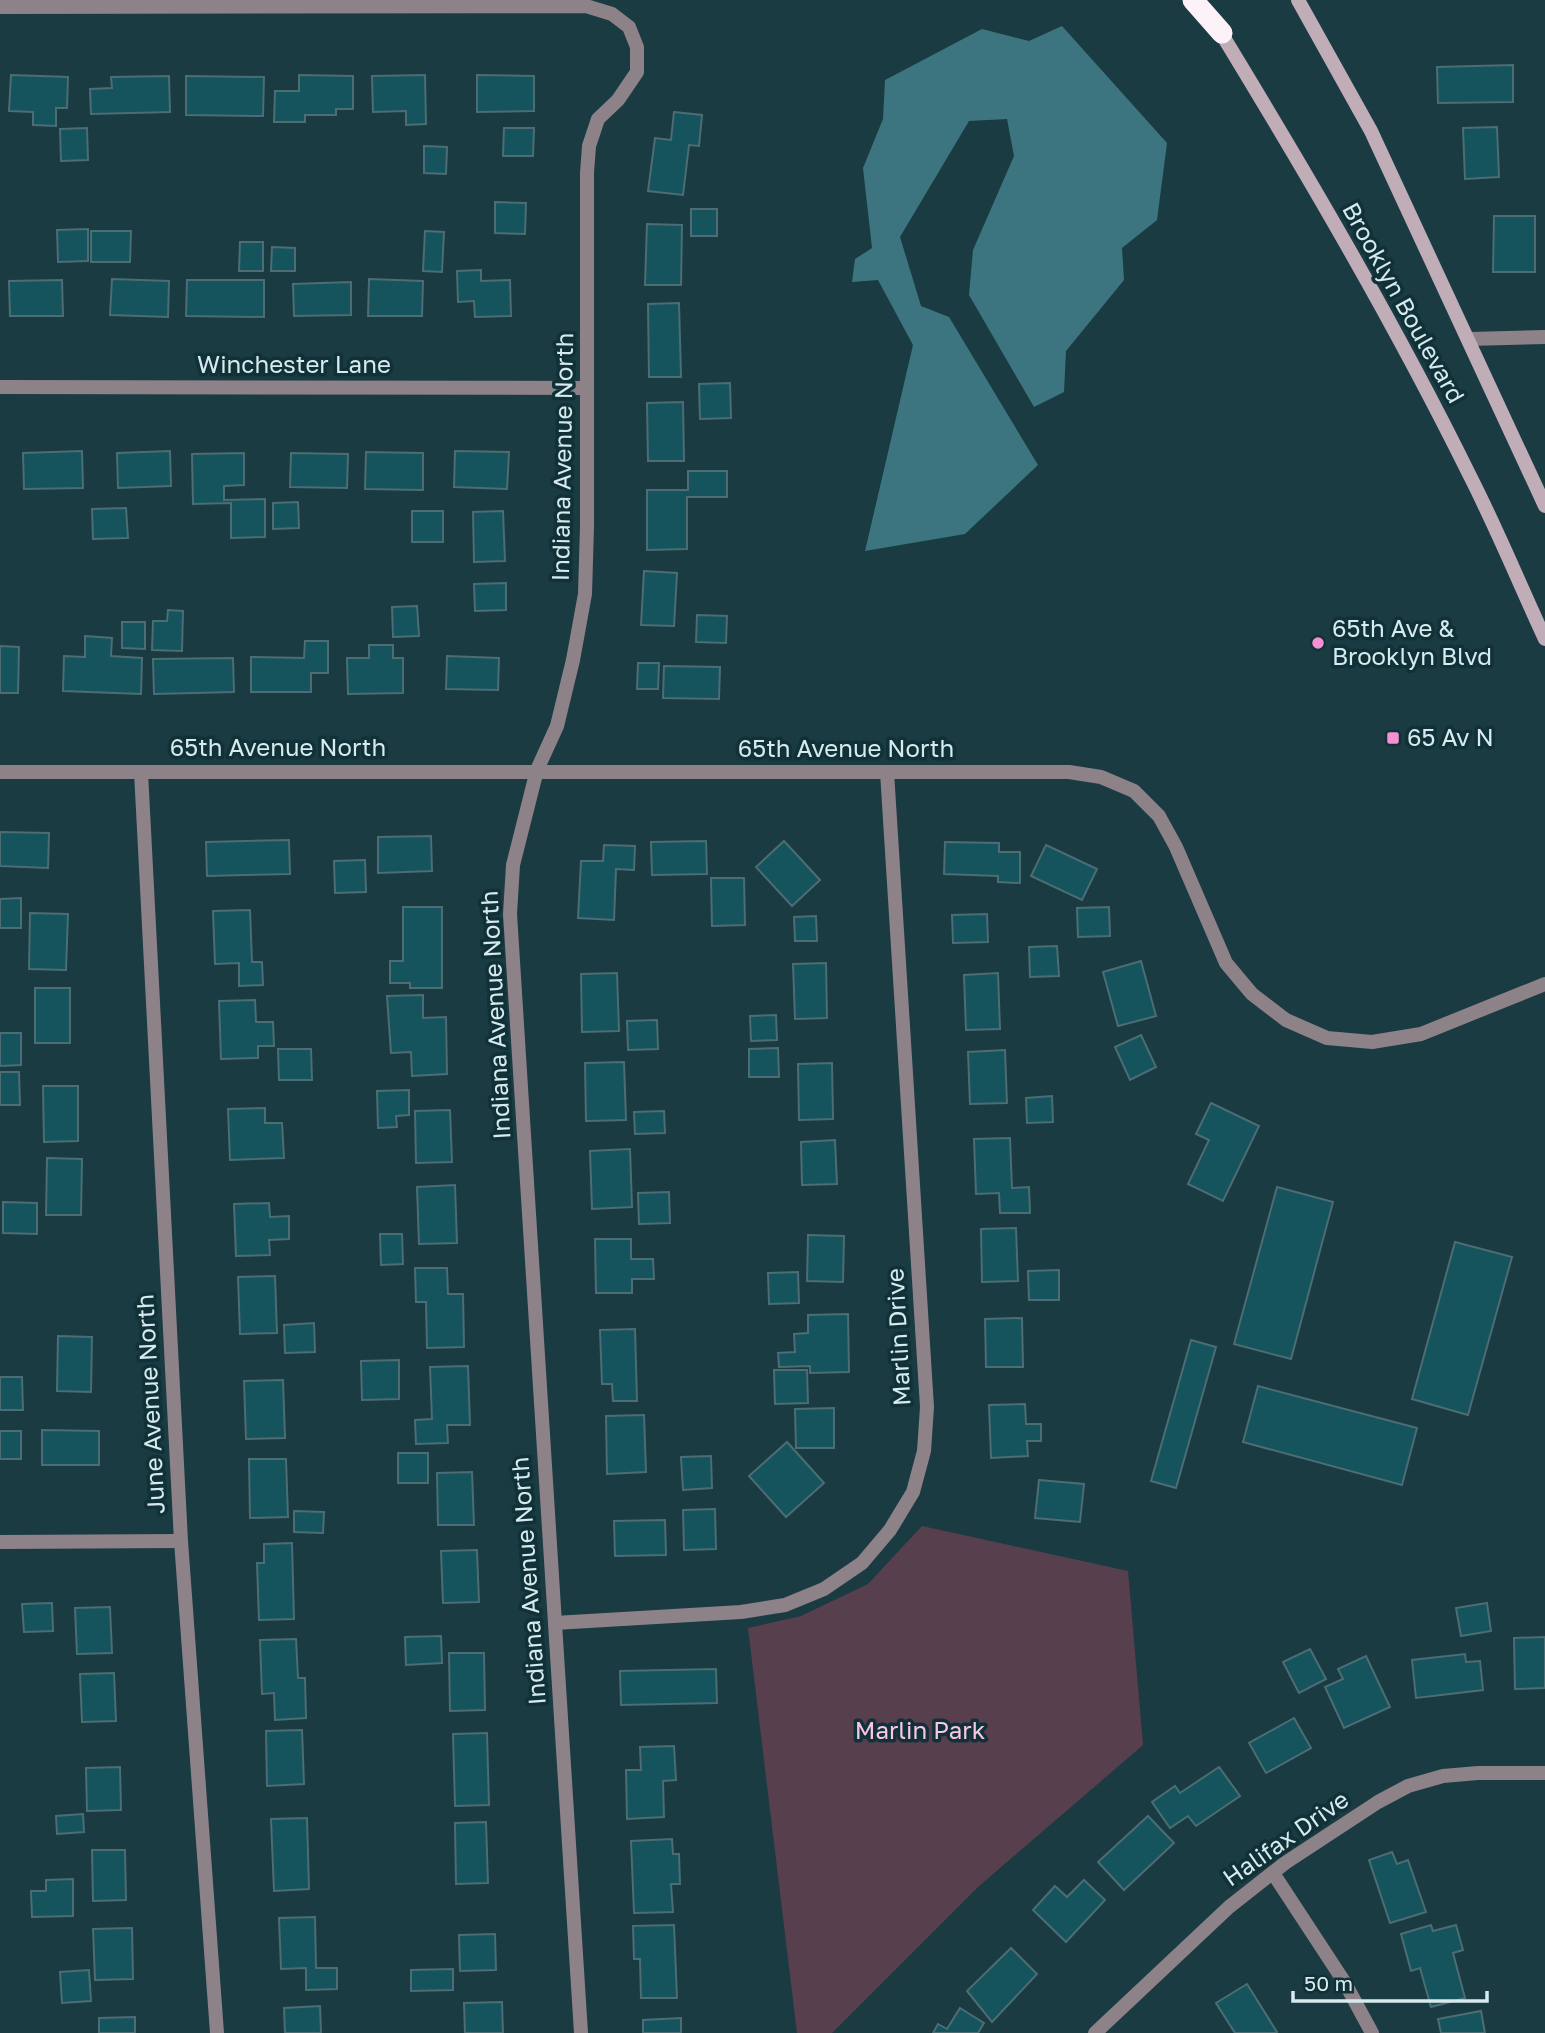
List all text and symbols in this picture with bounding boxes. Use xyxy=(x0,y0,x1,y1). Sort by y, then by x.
street label: Brooklyn Boulevard xyxy=(1337,197,1472,408)
street label: Indiana Avenue North xyxy=(545,332,578,582)
street label: Winchester Lane xyxy=(197,349,391,378)
place label: 65th Ave & Brooklyn Blvd xyxy=(1332,613,1492,670)
marker: 65th Ave & Brooklyn Blvd xyxy=(1310,635,1326,651)
place label: 65 Av N xyxy=(1407,722,1494,751)
marker: 65 Av N xyxy=(1385,730,1401,746)
street label: 65th Avenue North xyxy=(170,732,386,761)
street label: 65th Avenue North xyxy=(738,733,954,762)
street label: Indiana Avenue North xyxy=(474,890,515,1140)
street label: Marlin Drive xyxy=(879,1267,916,1407)
street label: June Avenue North xyxy=(129,1293,170,1515)
street label: Indiana Avenue North xyxy=(504,1456,551,1706)
park label: Marlin Park xyxy=(855,1715,985,1744)
street label: Halifax Drive xyxy=(1217,1784,1353,1892)
scale bar xyxy=(1293,1960,1487,2004)
text: 50 m xyxy=(1304,1970,1353,1996)

